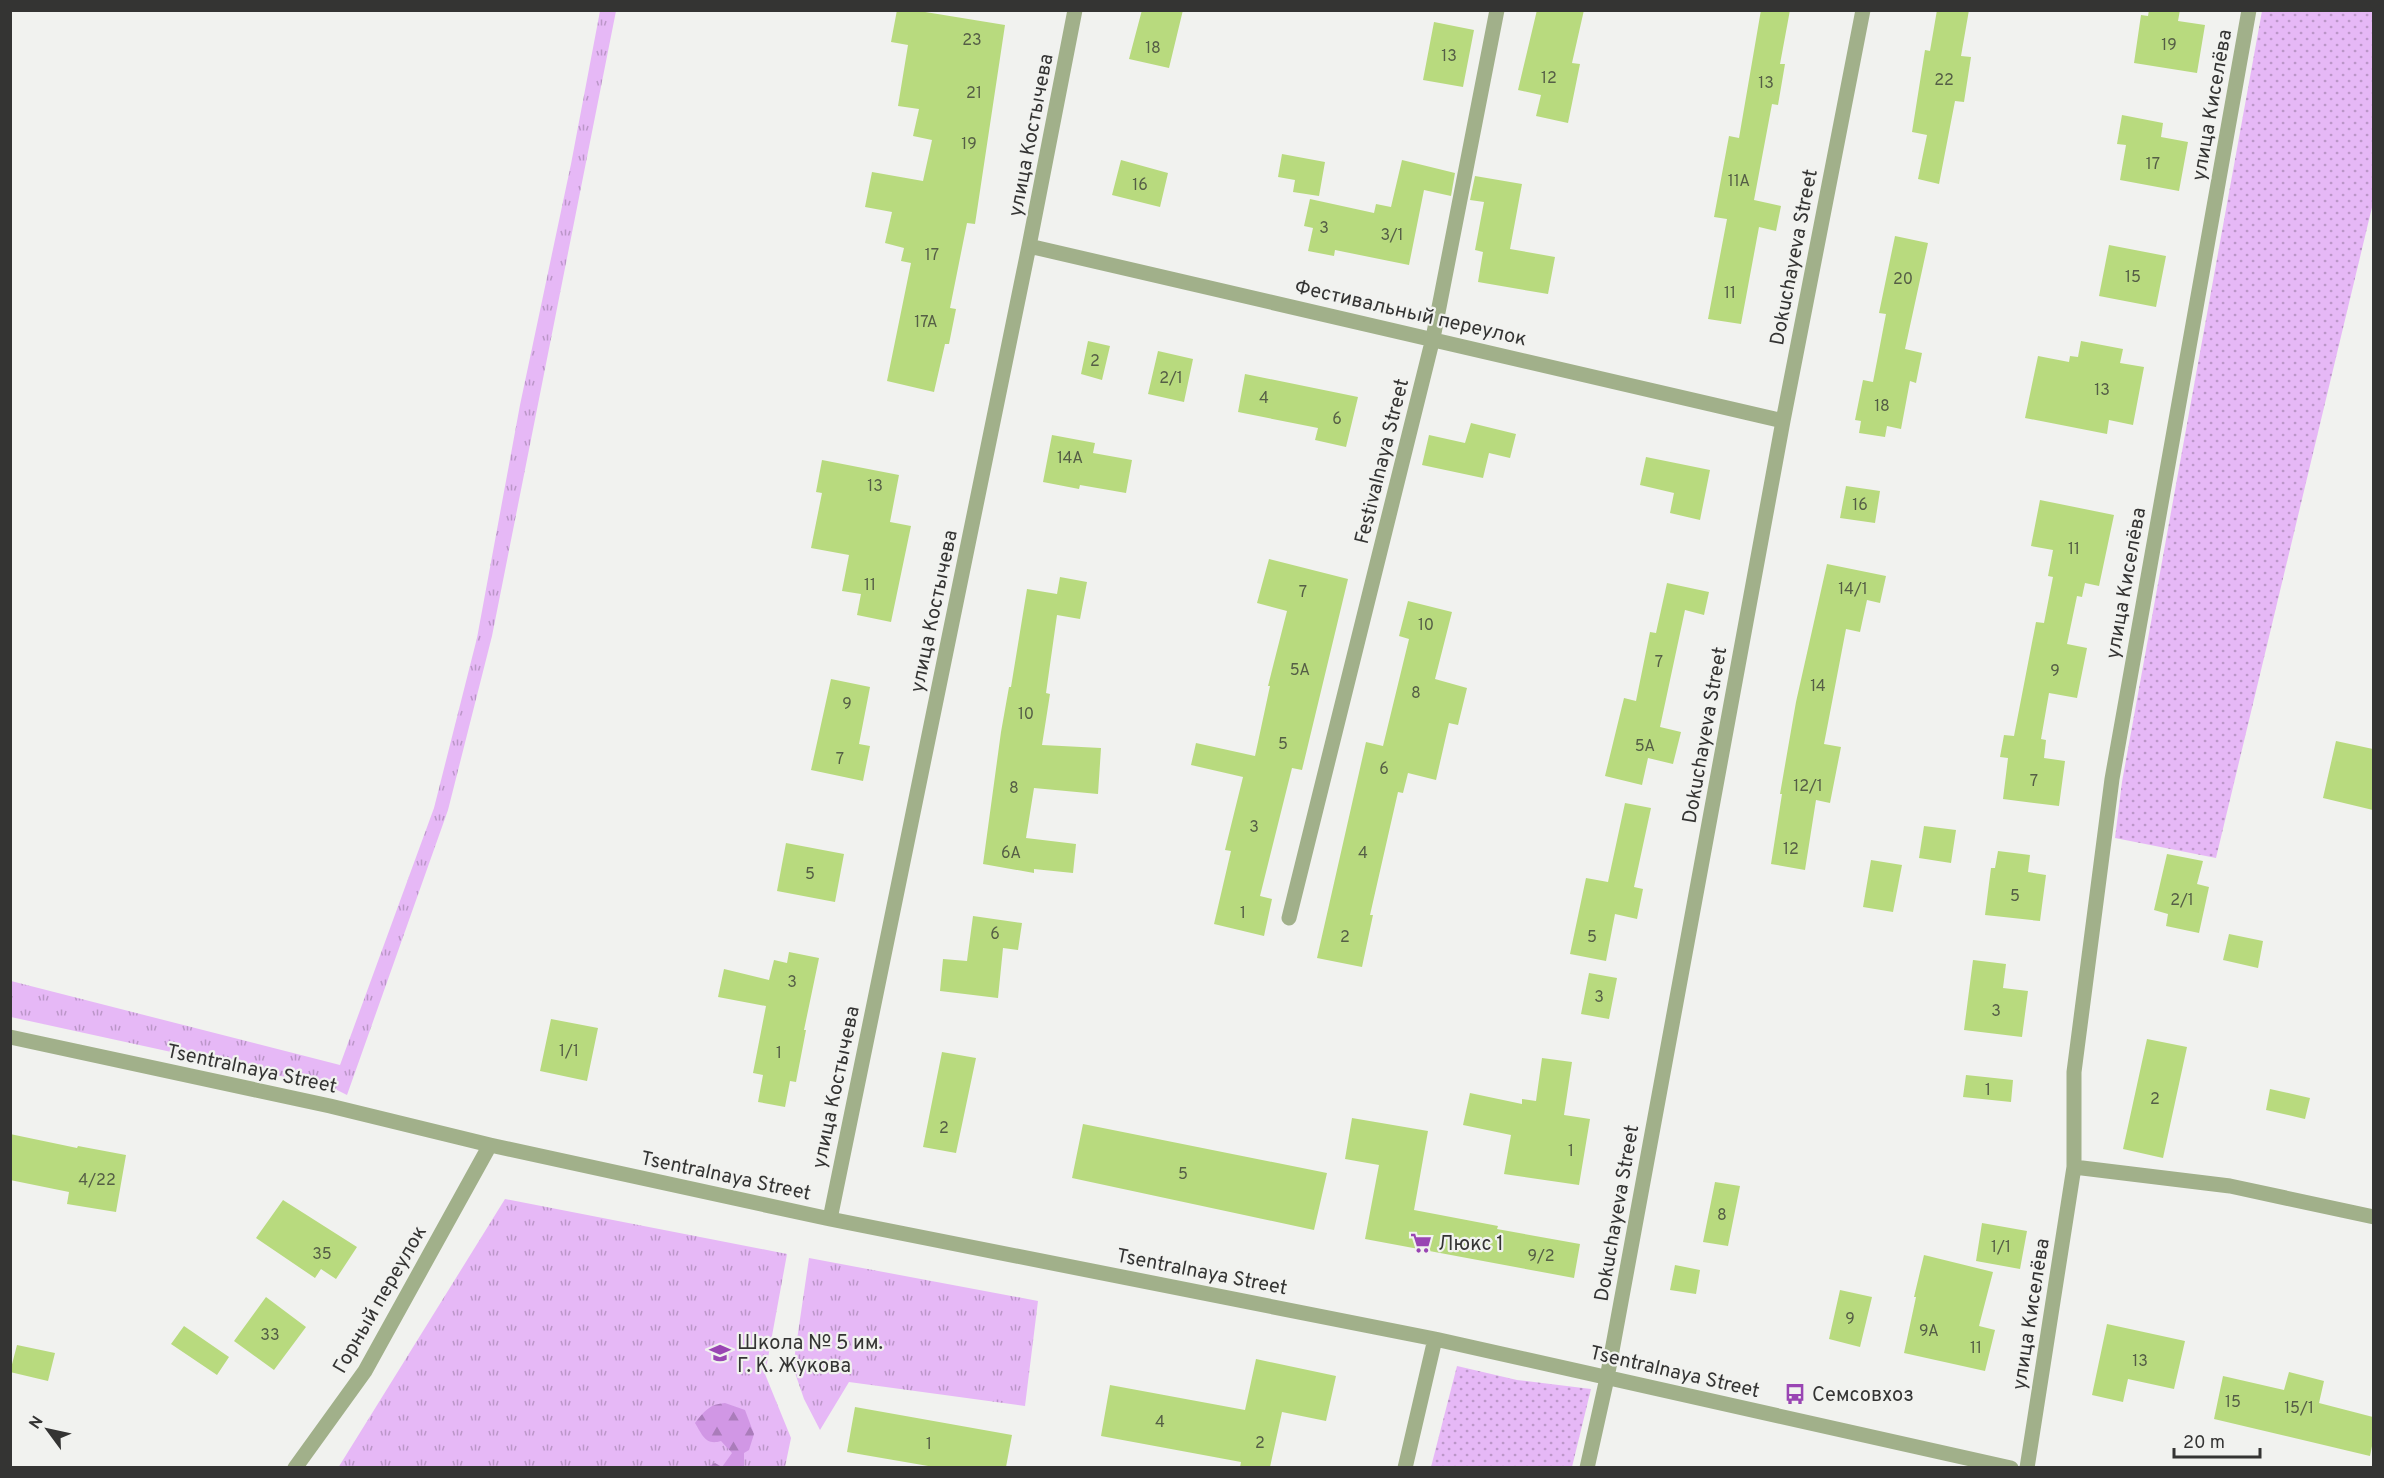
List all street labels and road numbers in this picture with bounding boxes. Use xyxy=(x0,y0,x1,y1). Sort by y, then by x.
street label: улица Киселёва xyxy=(2187,28,2239,183)
street label: улица Костычева xyxy=(1003,52,1061,219)
street label: Dokuchayeva Street xyxy=(1765,167,1825,348)
street label: Фестивальный переулок xyxy=(1292,275,1529,353)
street label: Festivalnaya Street xyxy=(1350,376,1416,547)
street label: улица Киселёва xyxy=(2101,506,2153,661)
street label: улица Костычева xyxy=(905,528,965,695)
street label: Dokuchayeva Street xyxy=(1678,645,1734,826)
street label: улица Костычева xyxy=(807,1004,867,1171)
street label: Tsentralnaya Street xyxy=(164,1039,339,1101)
street label: Dokuchayeva Street xyxy=(1590,1123,1646,1304)
street label: Tsentralnaya Street xyxy=(638,1146,813,1208)
street label: Горный переулок xyxy=(328,1221,434,1379)
street label: улица Киселёва xyxy=(2007,1237,2057,1392)
street label: Tsentralnaya Street xyxy=(1114,1244,1289,1302)
street label: Tsentralnaya Street xyxy=(1587,1341,1762,1405)

